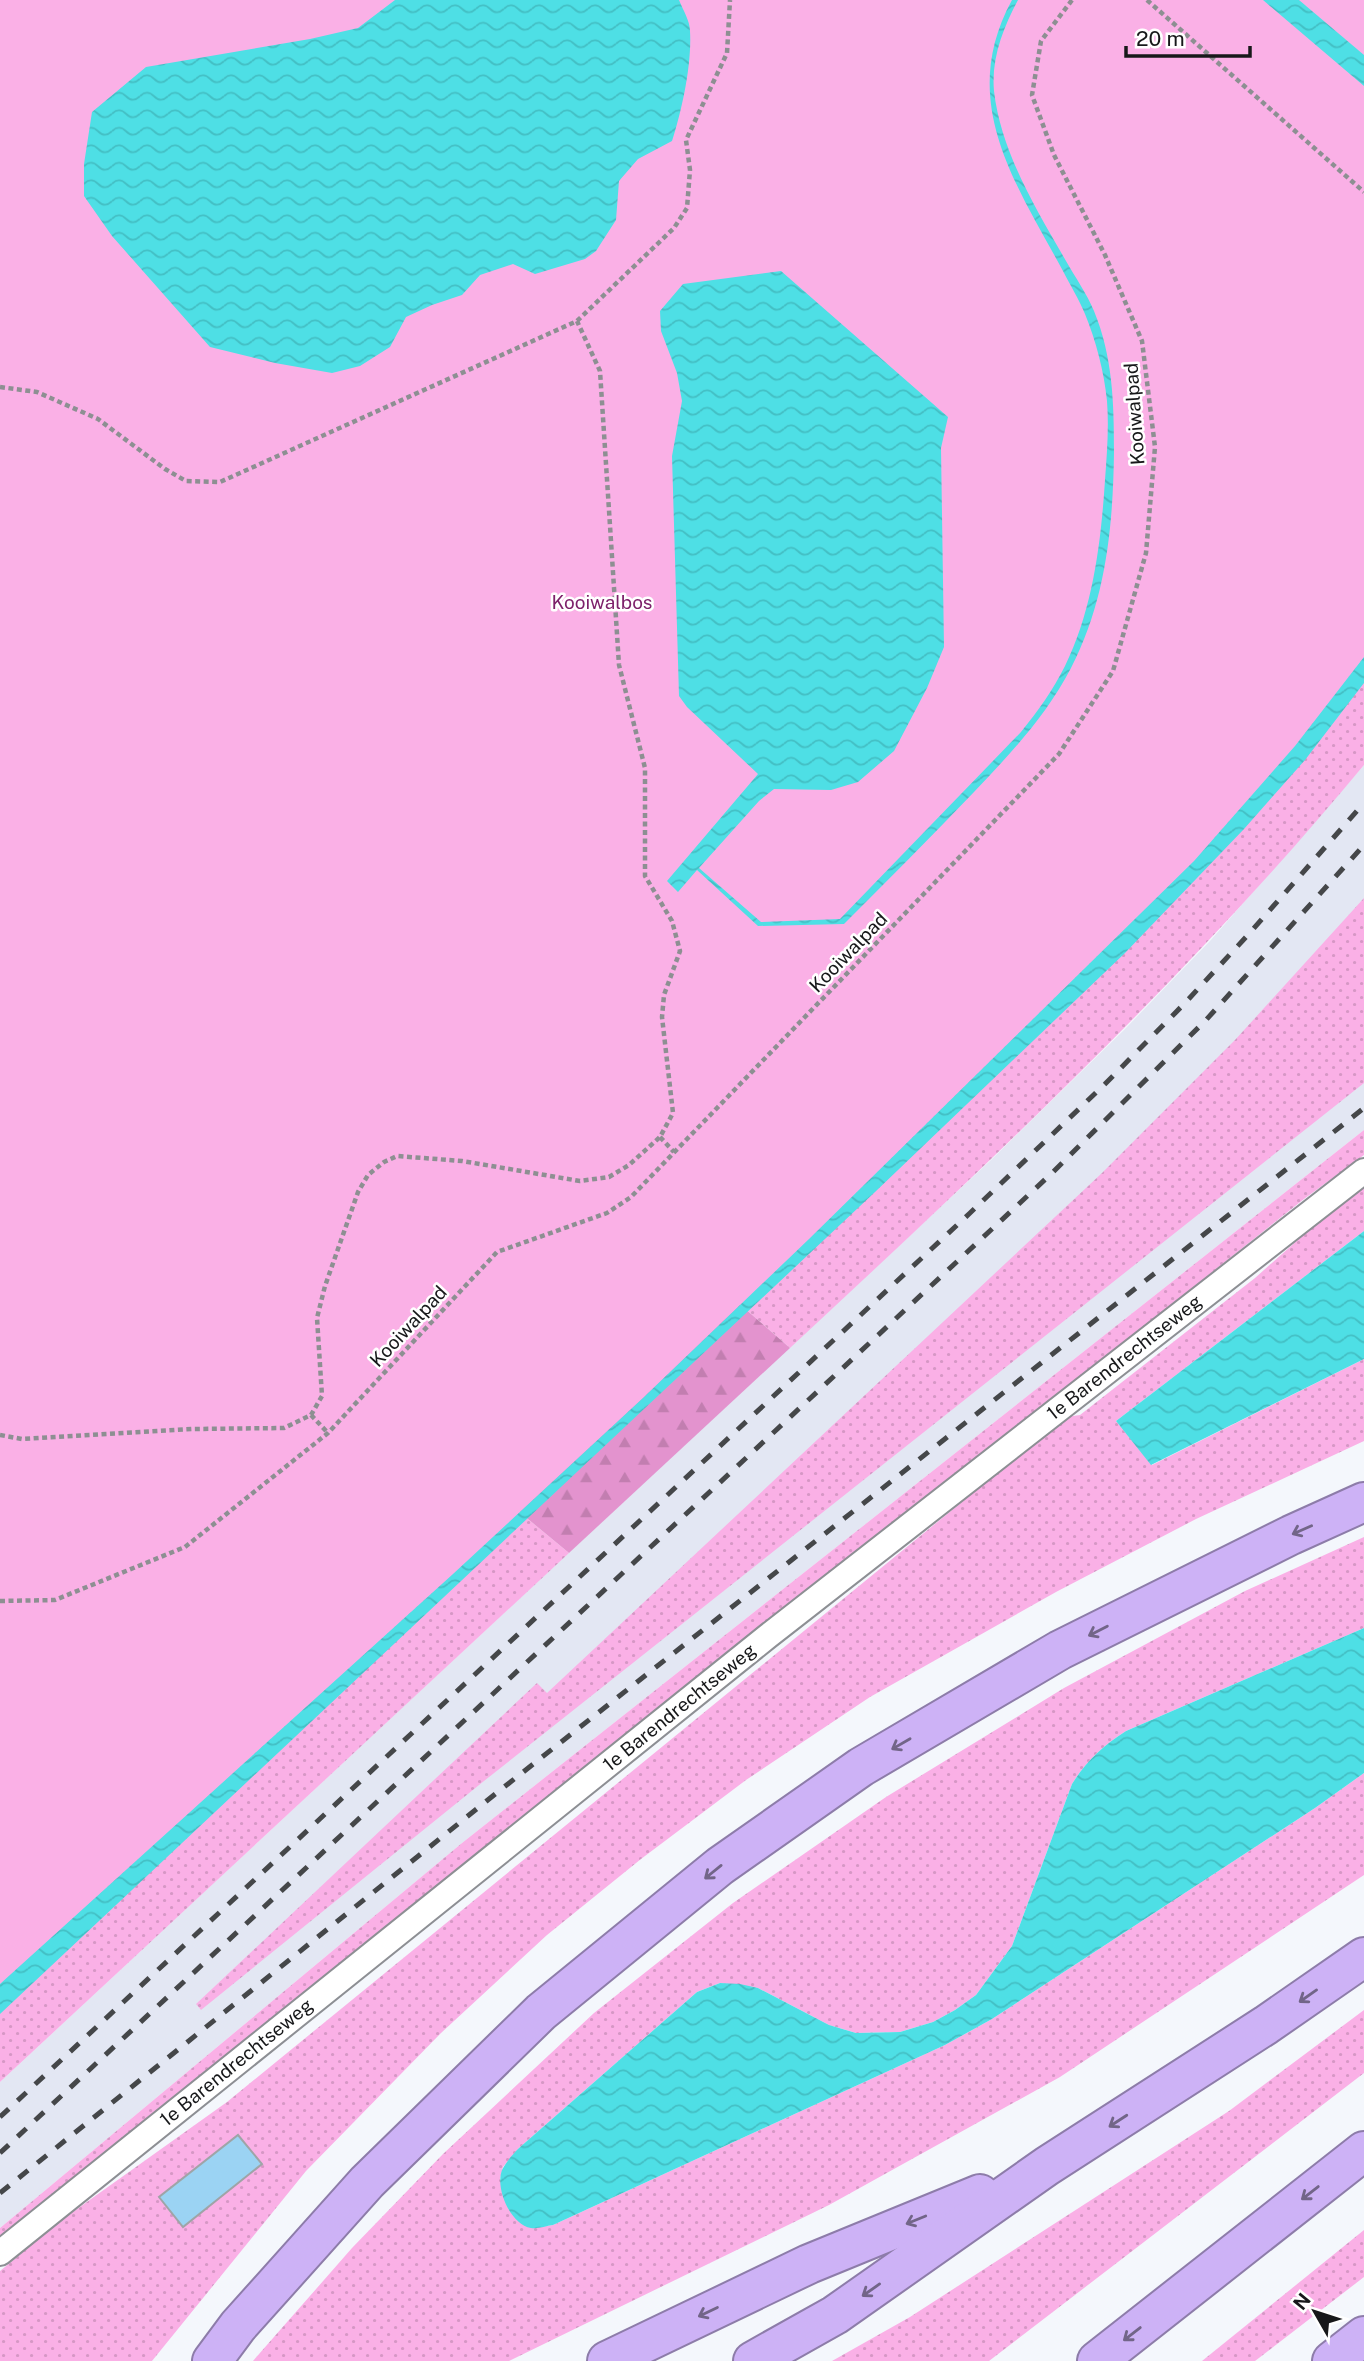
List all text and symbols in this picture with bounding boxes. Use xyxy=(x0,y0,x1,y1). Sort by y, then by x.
scale bar xyxy=(1126,14,1250,58)
text: 20 m xyxy=(1136,26,1185,51)
street label: Kooiwalpad xyxy=(1119,362,1149,466)
park label: Kooiwalbos xyxy=(551,591,653,613)
street label: Kooiwalpad xyxy=(805,908,891,996)
street label: Kooiwalpad xyxy=(365,1281,451,1371)
street label: 1e Barendrechtseweg xyxy=(1042,1290,1206,1424)
one-way arrow xyxy=(1292,1524,1313,1537)
one-way arrow xyxy=(1088,1625,1109,1639)
street label: 1e Barendrechtseweg xyxy=(598,1638,760,1775)
one-way arrow xyxy=(891,1737,911,1751)
one-way arrow xyxy=(704,1864,722,1880)
one-way arrow xyxy=(1299,1989,1318,2003)
street label: 1e Barendrechtseweg xyxy=(155,1993,317,2130)
one-way arrow xyxy=(1108,2114,1128,2128)
one-way arrow xyxy=(1302,2185,1320,2201)
one-way arrow xyxy=(906,2214,927,2227)
north arrow xyxy=(1280,2277,1350,2347)
one-way arrow xyxy=(862,2283,881,2297)
text: N xyxy=(1289,2289,1315,2314)
one-way arrow xyxy=(698,2306,719,2320)
one-way arrow xyxy=(1123,2326,1141,2341)

